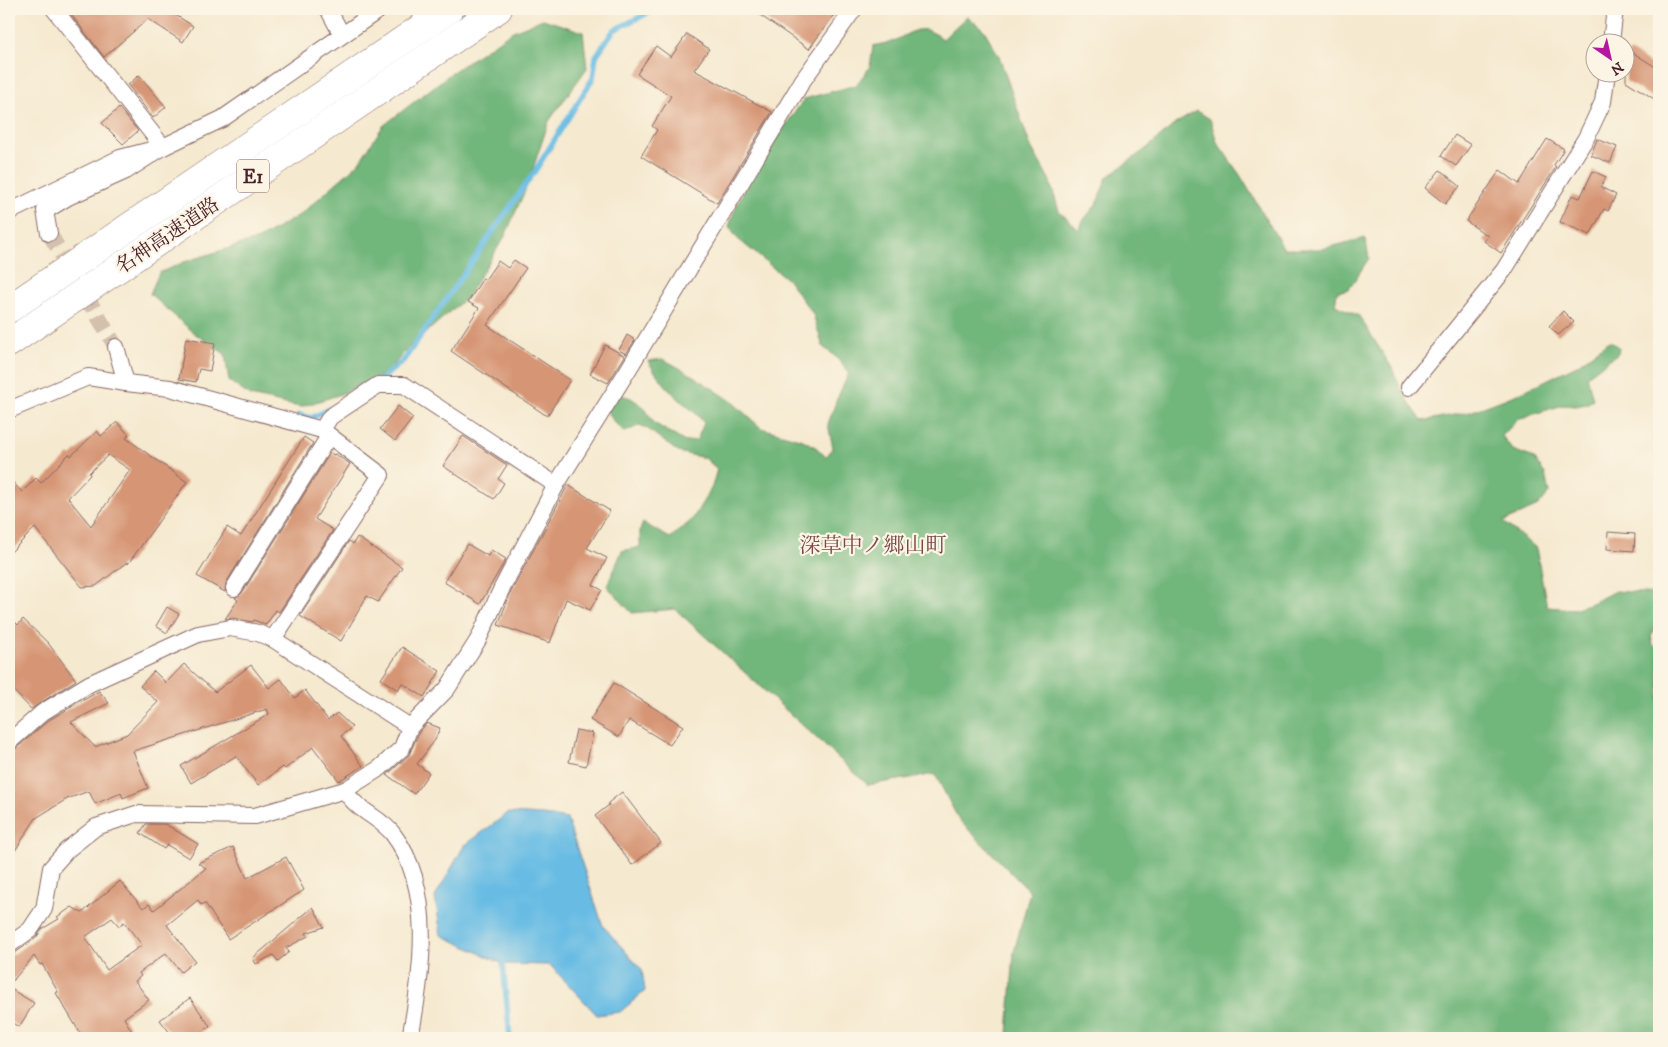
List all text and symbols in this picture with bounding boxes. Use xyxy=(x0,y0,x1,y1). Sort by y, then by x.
north arrow xyxy=(1586,32,1636,82)
text: N xyxy=(1606,57,1627,79)
road number: E1 xyxy=(237,160,269,192)
street label: 名神高速道路 xyxy=(111,192,225,280)
district label: 深草中ノ郷山町 xyxy=(800,533,947,559)

